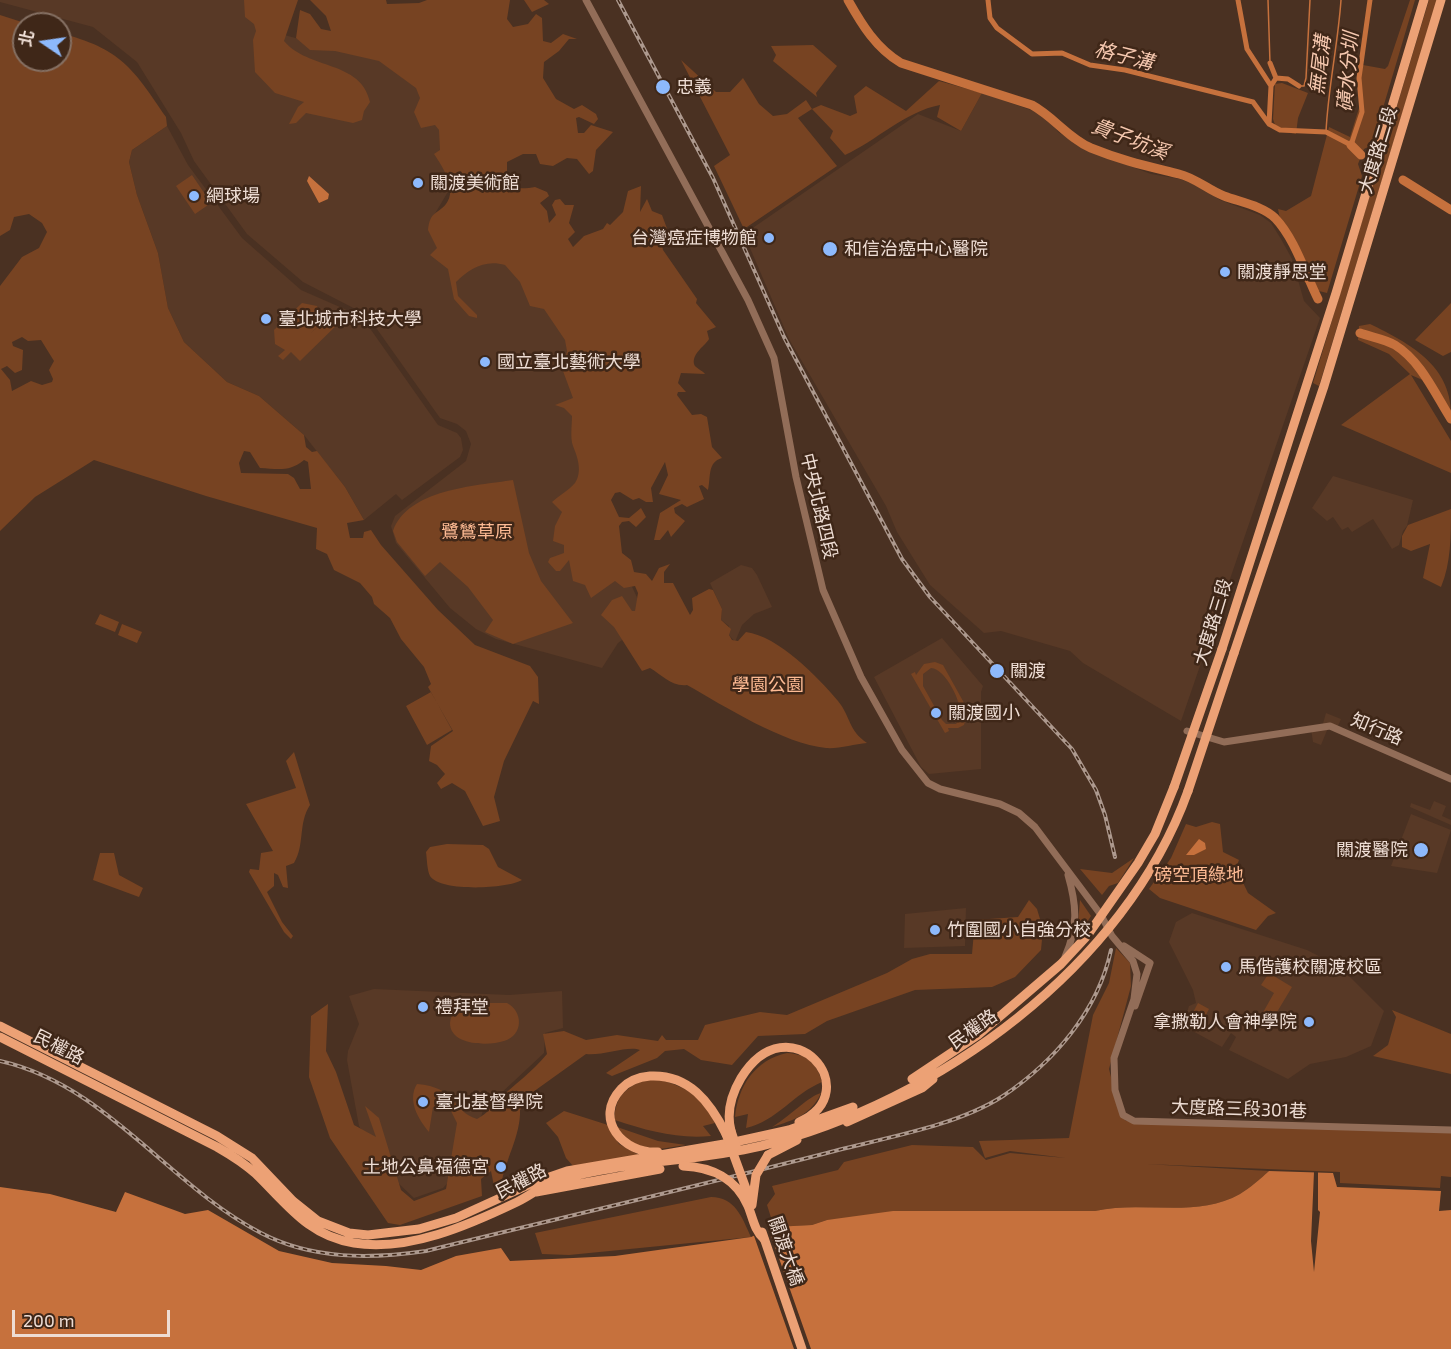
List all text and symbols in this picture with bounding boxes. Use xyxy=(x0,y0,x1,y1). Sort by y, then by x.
north arrow xyxy=(12,12,72,72)
text: 北 xyxy=(15,28,37,48)
water label: 磺水分圳 xyxy=(1333,31,1363,113)
water label: 無尾溝 xyxy=(1304,34,1336,96)
water label: 格子溝 xyxy=(1092,37,1156,75)
place label: 忠義 xyxy=(676,76,712,98)
marker: 忠義 xyxy=(654,78,672,96)
street label: 大度路二段 xyxy=(1355,104,1401,196)
water label: 貴子坑溪 xyxy=(1088,113,1172,165)
place label: 關渡美術館 xyxy=(430,172,520,194)
marker: 關渡美術館 xyxy=(411,176,425,190)
place label: 網球場 xyxy=(206,185,260,207)
marker: 網球場 xyxy=(187,189,201,203)
place label: 台灣癌症博物館 xyxy=(631,227,757,249)
marker: 台灣癌症博物館 xyxy=(762,231,776,245)
place label: 和信治癌中心醫院 xyxy=(844,238,988,260)
marker: 和信治癌中心醫院 xyxy=(821,240,839,258)
place label: 關渡靜思堂 xyxy=(1237,261,1327,283)
marker: 關渡靜思堂 xyxy=(1218,265,1232,279)
place label: 臺北城市科技大學 xyxy=(278,308,422,330)
marker: 臺北城市科技大學 xyxy=(259,312,273,326)
place label: 國立臺北藝術大學 xyxy=(497,351,641,373)
marker: 國立臺北藝術大學 xyxy=(478,355,492,369)
street label: 中央北路四段 xyxy=(796,451,842,561)
park label: 鷺鷥草原 xyxy=(441,521,513,543)
street label: 大度路三段 xyxy=(1190,576,1236,668)
place label: 關渡 xyxy=(1010,660,1046,682)
marker: 關渡 xyxy=(988,662,1006,680)
park label: 學園公園 xyxy=(732,674,804,696)
place label: 關渡國小 xyxy=(948,702,1020,724)
marker: 關渡國小 xyxy=(929,706,943,720)
street label: 知行路 xyxy=(1348,709,1406,749)
place label: 關渡醫院 xyxy=(1336,839,1408,861)
marker: 關渡醫院 xyxy=(1412,841,1430,859)
park label: 磅空頂綠地 xyxy=(1154,864,1244,886)
place label: 竹圍國小自強分校 xyxy=(947,919,1091,941)
marker: 竹圍國小自強分校 xyxy=(928,923,942,937)
place label: 馬偕護校關渡校區 xyxy=(1238,956,1382,978)
marker: 馬偕護校關渡校區 xyxy=(1219,960,1233,974)
place label: 禮拜堂 xyxy=(435,996,489,1018)
marker: 禮拜堂 xyxy=(416,1000,430,1014)
street label: 民權路 xyxy=(945,1005,1001,1053)
place label: 拿撒勒人會神學院 xyxy=(1153,1011,1297,1033)
marker: 拿撒勒人會神學院 xyxy=(1302,1015,1316,1029)
street label: 民權路 xyxy=(30,1025,88,1069)
place label: 臺北基督學院 xyxy=(435,1091,543,1113)
marker: 臺北基督學院 xyxy=(416,1095,430,1109)
street label: 大度路三段301巷 xyxy=(1171,1096,1307,1122)
place label: 土地公鼻福德宮 xyxy=(363,1156,489,1178)
street label: 民權路 xyxy=(492,1159,550,1203)
marker: 土地公鼻福德宮 xyxy=(494,1160,508,1174)
street label: 關渡大橋 xyxy=(764,1213,808,1289)
scale bar xyxy=(15,1298,172,1336)
text: 200 m xyxy=(23,1309,75,1331)

